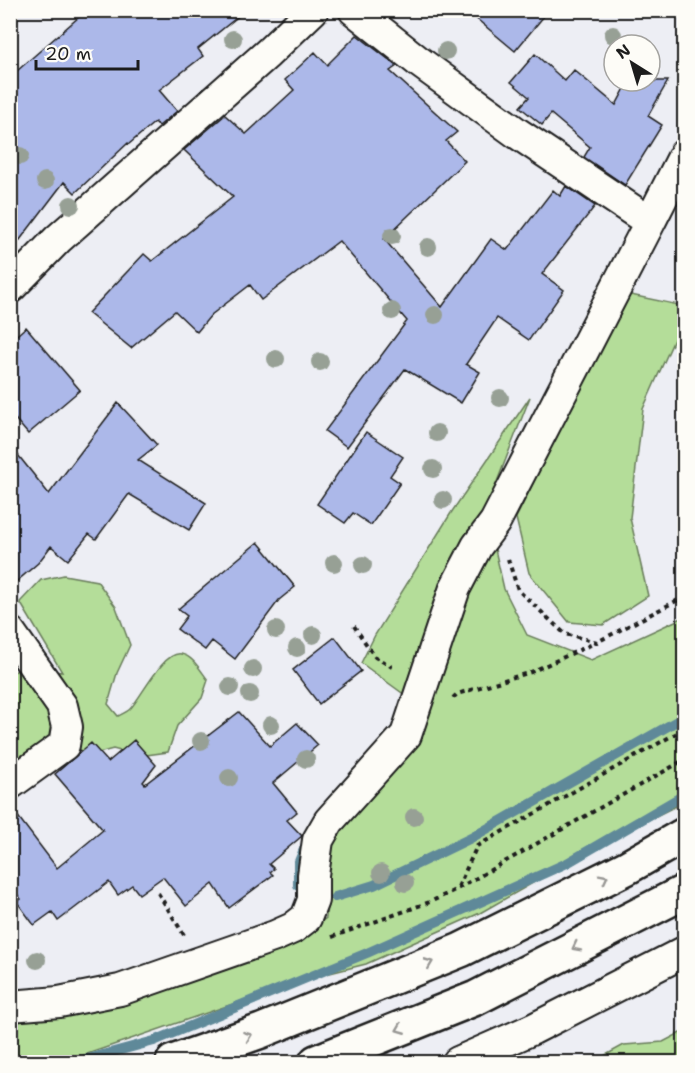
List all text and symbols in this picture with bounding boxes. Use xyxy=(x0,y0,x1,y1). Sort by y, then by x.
scale bar xyxy=(36,33,138,71)
north arrow xyxy=(602,33,662,93)
text: N xyxy=(612,39,635,64)
text: 20 m xyxy=(45,42,91,66)
one-way arrow xyxy=(598,874,609,886)
one-way arrow xyxy=(572,940,583,951)
one-way arrow xyxy=(422,958,433,970)
one-way arrow xyxy=(395,1022,406,1034)
one-way arrow xyxy=(242,1030,253,1043)

